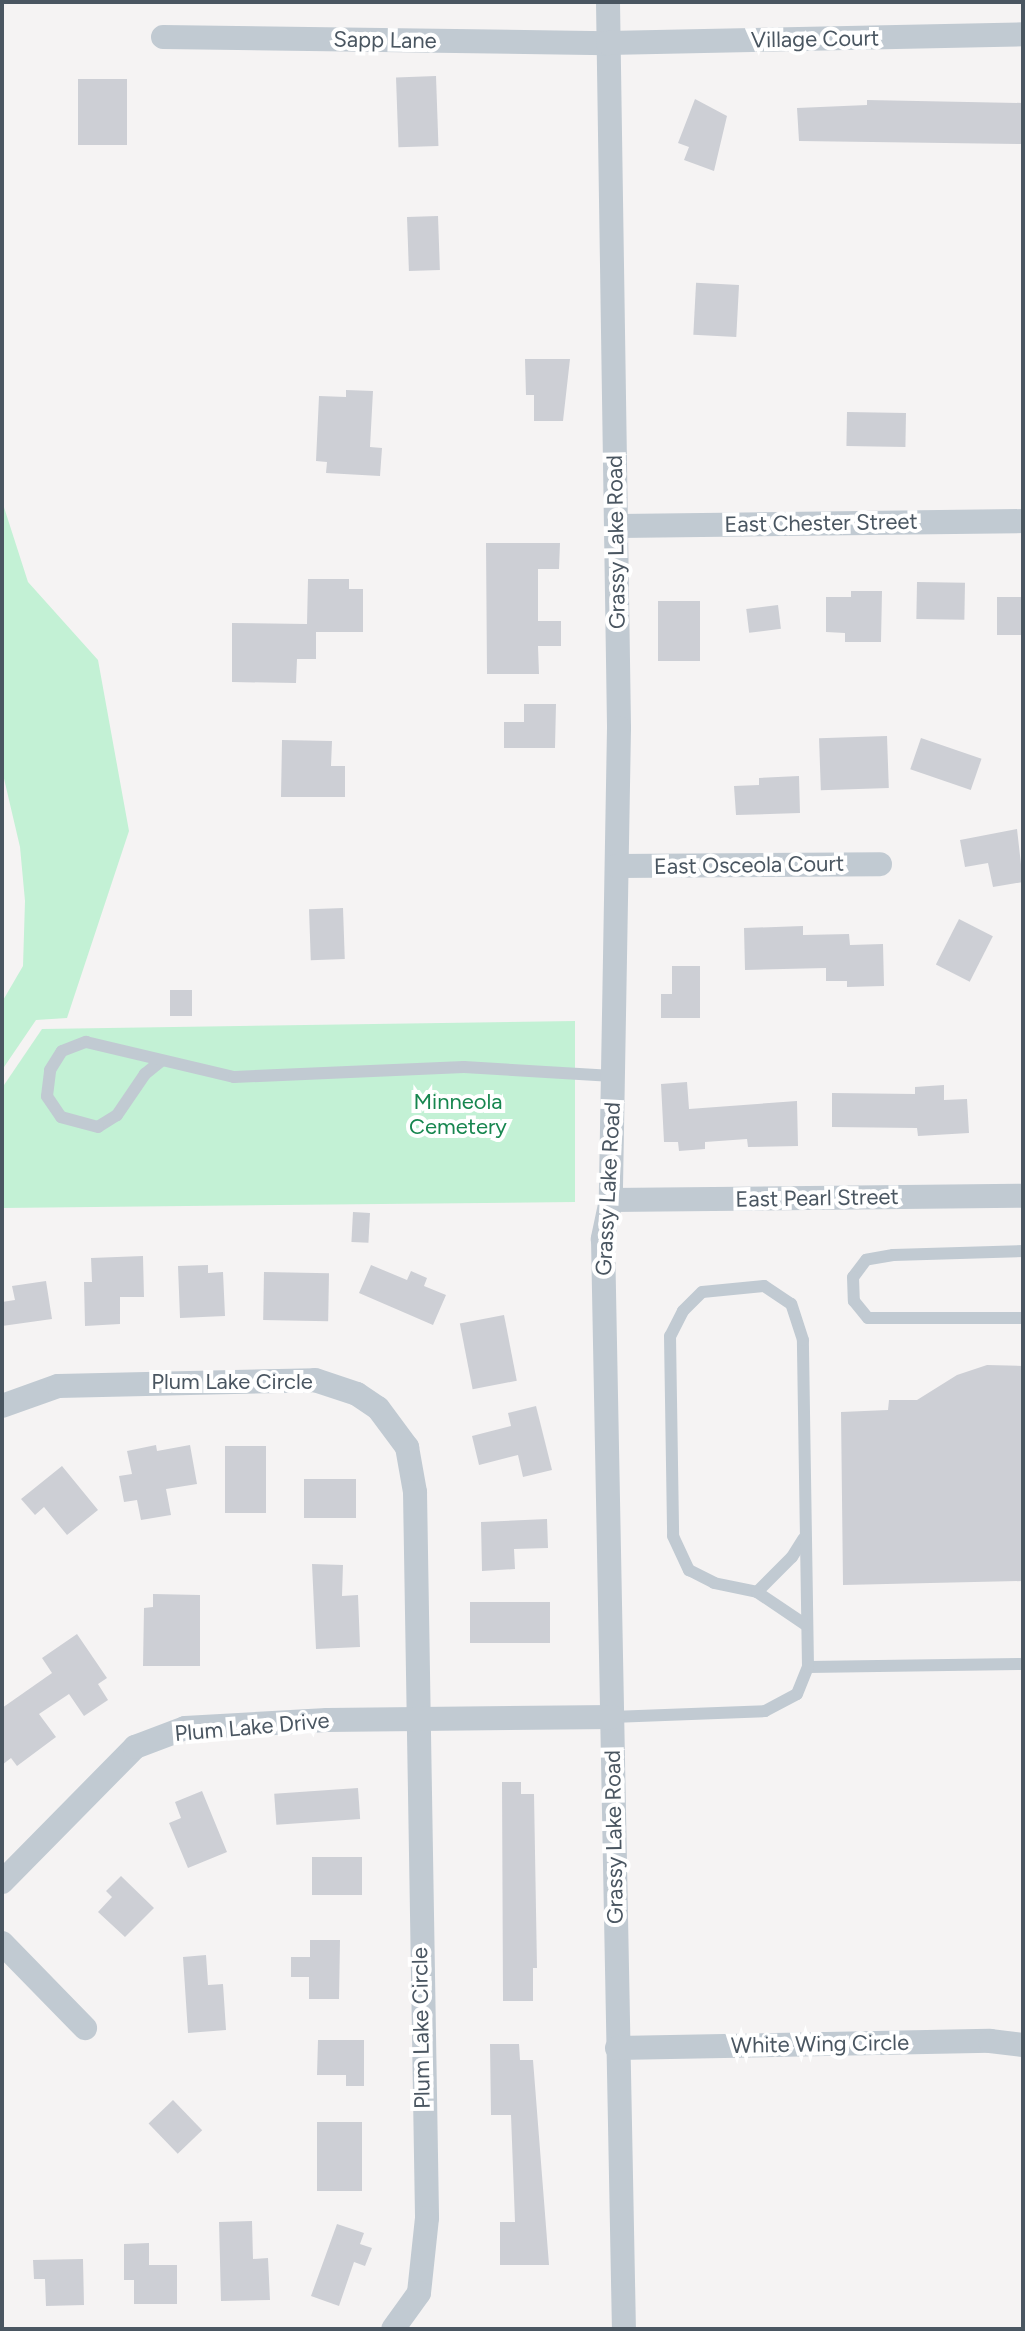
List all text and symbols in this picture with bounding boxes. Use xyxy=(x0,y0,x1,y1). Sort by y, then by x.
street label: Village Court xyxy=(751,25,879,53)
street label: Sapp Lane xyxy=(333,26,437,54)
street label: Grassy Lake Road xyxy=(601,455,631,629)
street label: East Chester Street xyxy=(724,508,918,538)
street label: East Osceola Court xyxy=(654,850,844,880)
park label: Minneola Cemetery xyxy=(409,1088,507,1140)
street label: Grassy Lake Road xyxy=(590,1101,626,1277)
street label: East Pearl Street xyxy=(735,1183,899,1213)
street label: Plum Lake Circle xyxy=(151,1369,313,1395)
street label: Plum Lake Drive xyxy=(173,1707,331,1747)
street label: Grassy Lake Road xyxy=(599,1750,629,1924)
street label: Plum Lake Circle xyxy=(406,1947,436,2109)
street label: White Wing Circle xyxy=(731,2029,909,2059)

